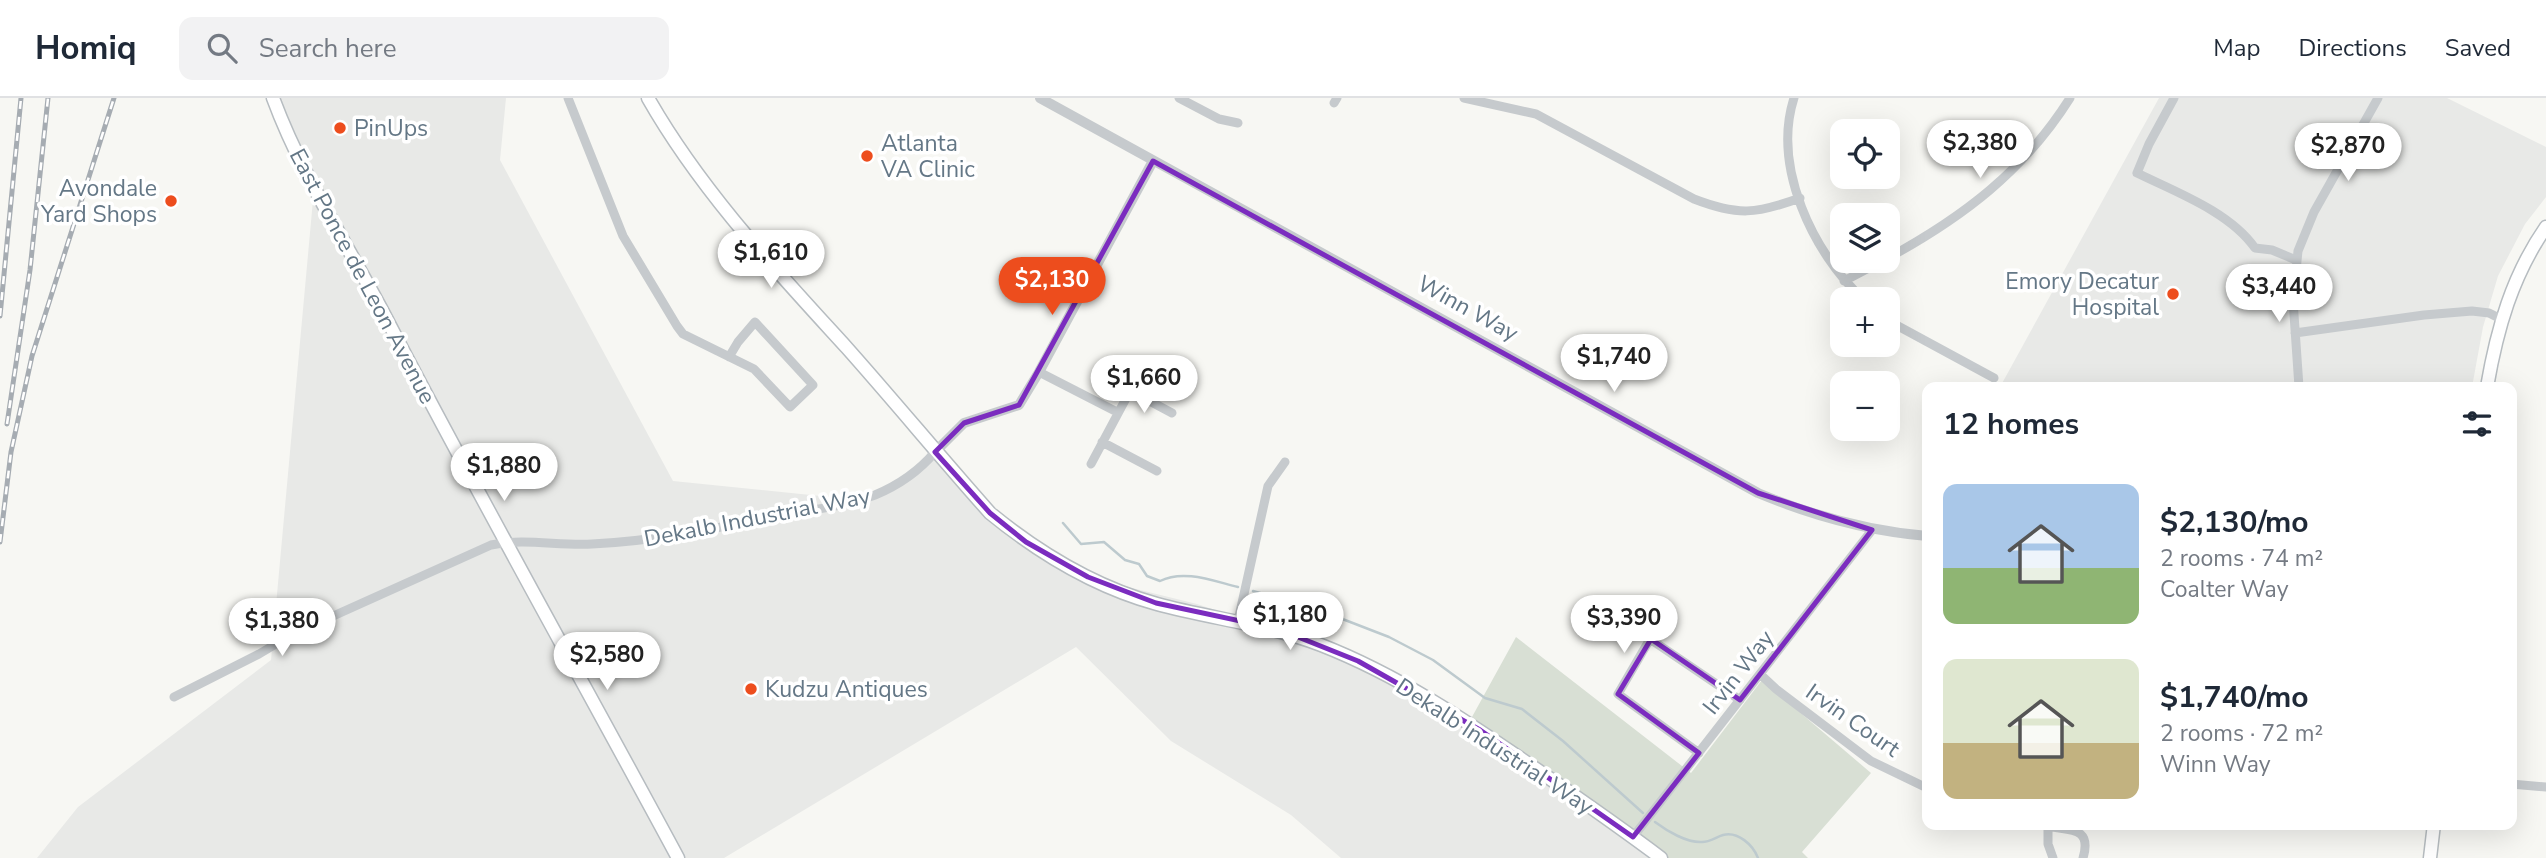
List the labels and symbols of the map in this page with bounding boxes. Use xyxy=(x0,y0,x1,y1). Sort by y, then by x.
place label: PinUps xyxy=(354,113,428,144)
marker: PinUps xyxy=(332,120,348,136)
pin: $2,380 xyxy=(1923,120,2037,180)
pin: $2,870 xyxy=(2291,123,2405,183)
place label: Atlanta VA Clinic xyxy=(880,128,975,185)
street label: East Ponce de Leon Avenue xyxy=(282,143,443,409)
marker: Atlanta VA Clinic xyxy=(859,148,875,164)
place label: Avondale Yard Shops xyxy=(40,173,157,230)
marker: Avondale Yard Shops xyxy=(163,193,179,209)
pin: $1,610 xyxy=(714,230,828,290)
pin: $2,130 xyxy=(995,258,1109,317)
pin: $3,440 xyxy=(2222,264,2336,324)
place label: Emory Decatur Hospital xyxy=(2005,266,2160,323)
street label: Winn Way xyxy=(1412,268,1524,349)
marker: Emory Decatur Hospital xyxy=(2165,286,2181,302)
pin: $1,740 xyxy=(1557,334,1671,394)
pin: $1,660 xyxy=(1087,356,1201,415)
pin: $1,880 xyxy=(447,444,561,503)
street label: Dekalb Industrial Way xyxy=(641,480,873,555)
pin: $1,180 xyxy=(1233,592,1347,652)
pin: $3,390 xyxy=(1567,596,1681,655)
pin: $1,380 xyxy=(225,598,339,658)
street label: Irvin Way xyxy=(1696,624,1781,721)
pin: $2,580 xyxy=(550,632,664,692)
street label: Dekalb Industrial Way xyxy=(1390,671,1600,822)
place label: Kudzu Antiques xyxy=(765,674,928,705)
street label: Irvin Court xyxy=(1799,677,1907,765)
marker: Kudzu Antiques xyxy=(743,681,759,697)

